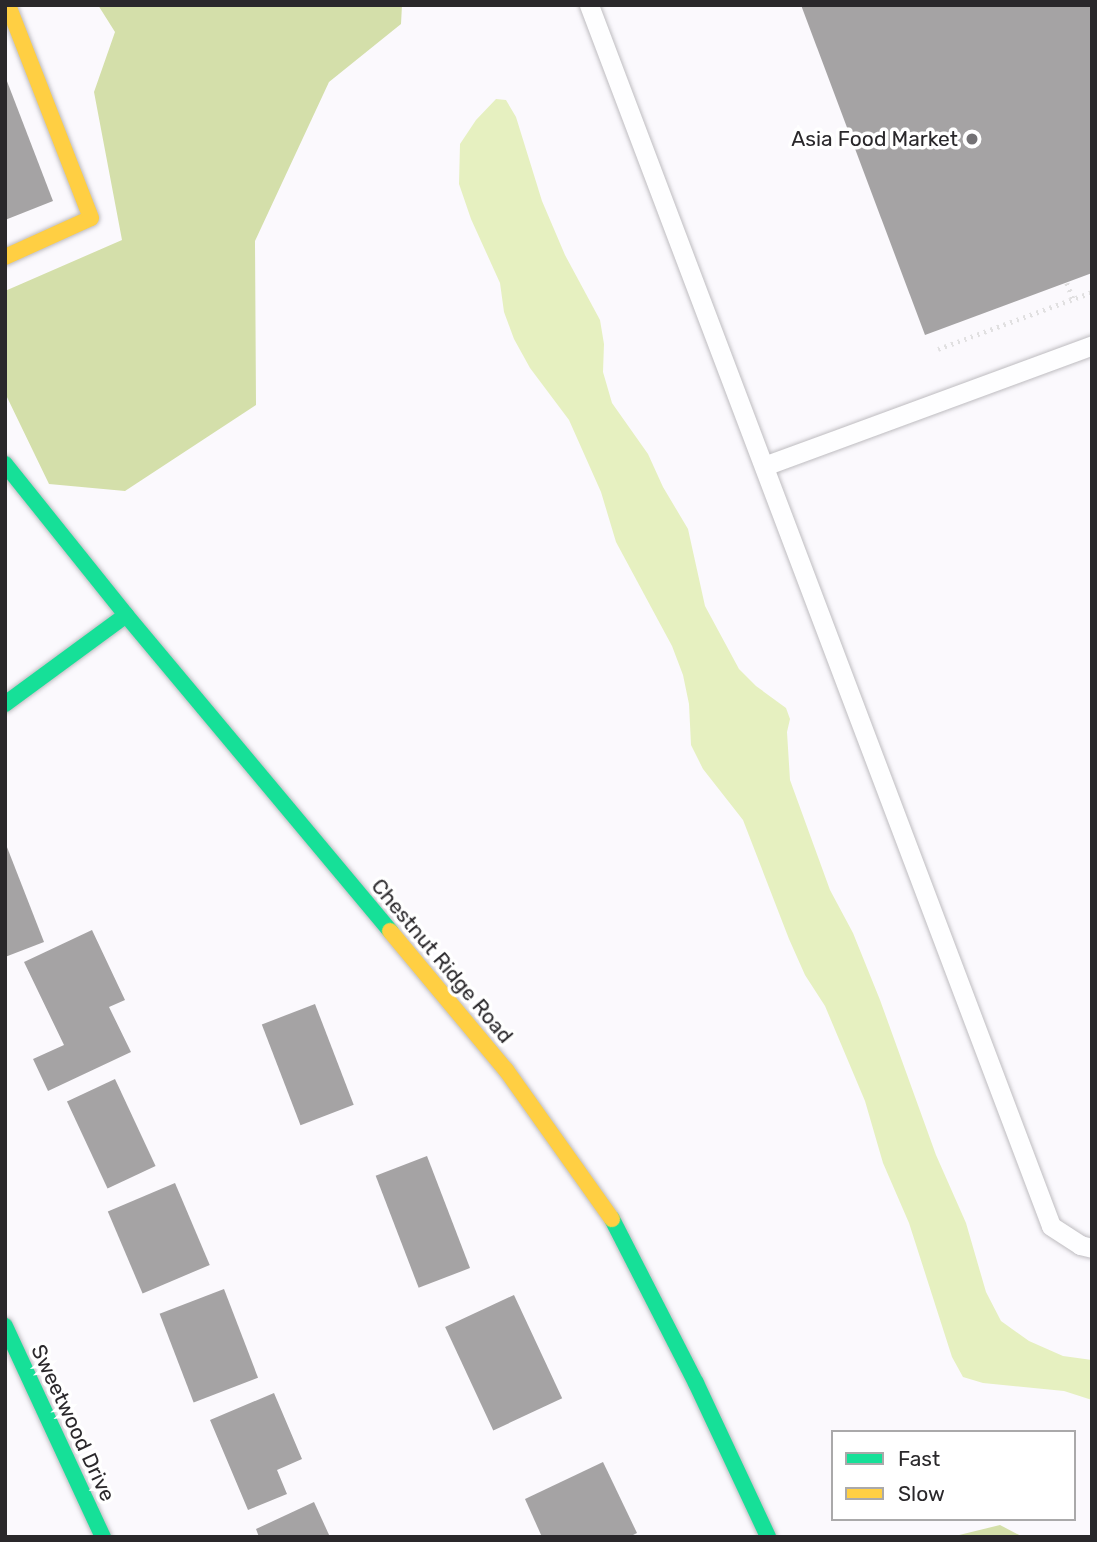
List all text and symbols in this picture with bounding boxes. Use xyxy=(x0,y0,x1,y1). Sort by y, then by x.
place label: Asia Food Market xyxy=(791,126,958,152)
marker: Asia Food Market xyxy=(964,131,980,147)
street label: Chestnut Ridge Road xyxy=(366,874,518,1048)
street label: Sweetwood Drive xyxy=(26,1341,120,1505)
legend xyxy=(831,1430,1076,1521)
text: Fast xyxy=(898,1446,940,1471)
text: Slow xyxy=(898,1481,945,1506)

